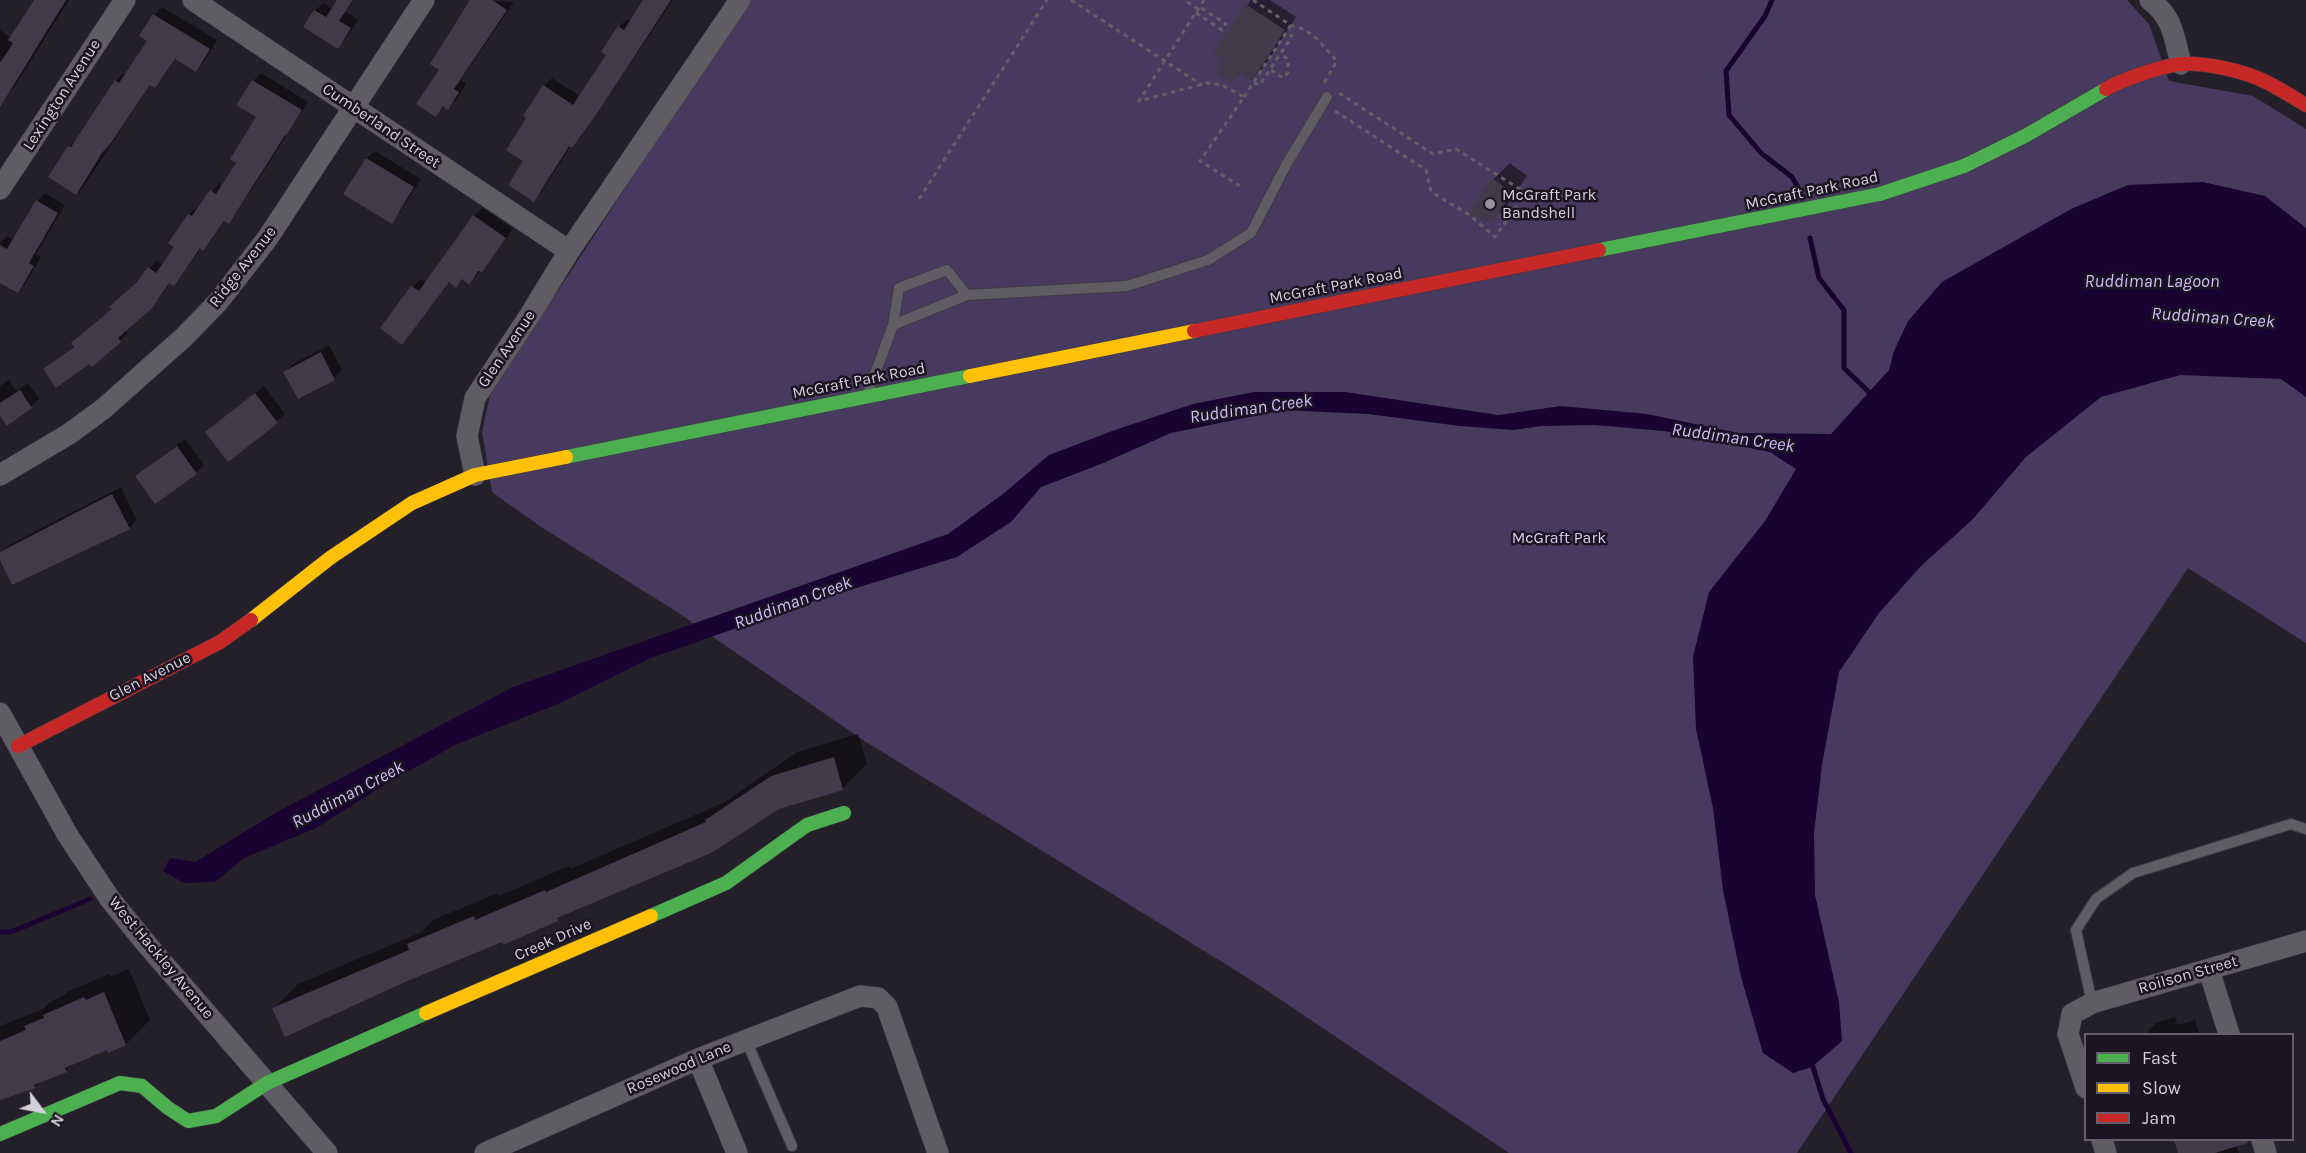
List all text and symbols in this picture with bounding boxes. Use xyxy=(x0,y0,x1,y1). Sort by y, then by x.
street label: Lexington Avenue xyxy=(19,36,105,154)
street label: Cumberland Street xyxy=(318,79,444,173)
street label: McGraft Park Road xyxy=(1744,168,1880,214)
place label: McGraft Park Bandshell xyxy=(1502,185,1596,223)
marker: McGraft Park Bandshell xyxy=(1483,197,1497,211)
street label: Ridge Avenue xyxy=(205,223,281,311)
street label: McGraft Park Road xyxy=(1268,264,1404,308)
water label: Ruddiman Lagoon xyxy=(2085,271,2219,293)
water label: Ruddiman Creek xyxy=(2151,303,2275,333)
street label: Glen Avenue xyxy=(474,307,540,391)
street label: McGraft Park Road xyxy=(791,359,927,403)
water label: Ruddiman Creek xyxy=(1188,390,1314,428)
water label: Ruddiman Creek xyxy=(1670,419,1796,457)
park label: McGraft Park xyxy=(1512,528,1606,548)
water label: Ruddiman Creek xyxy=(731,572,855,634)
street label: Glen Avenue xyxy=(106,648,194,706)
water label: Ruddiman Creek xyxy=(288,756,408,834)
street label: West Hackley Avenue xyxy=(104,893,218,1023)
street label: Creek Drive xyxy=(512,915,594,965)
street label: Roilson Street xyxy=(2136,952,2240,998)
legend xyxy=(2084,1033,2294,1141)
street label: Rosewood Lane xyxy=(624,1037,734,1099)
text: Fast xyxy=(2142,1047,2177,1069)
text: Slow xyxy=(2142,1077,2181,1099)
north arrow xyxy=(12,1081,72,1141)
text: Jam xyxy=(2142,1107,2176,1129)
text: N xyxy=(47,1111,69,1131)

